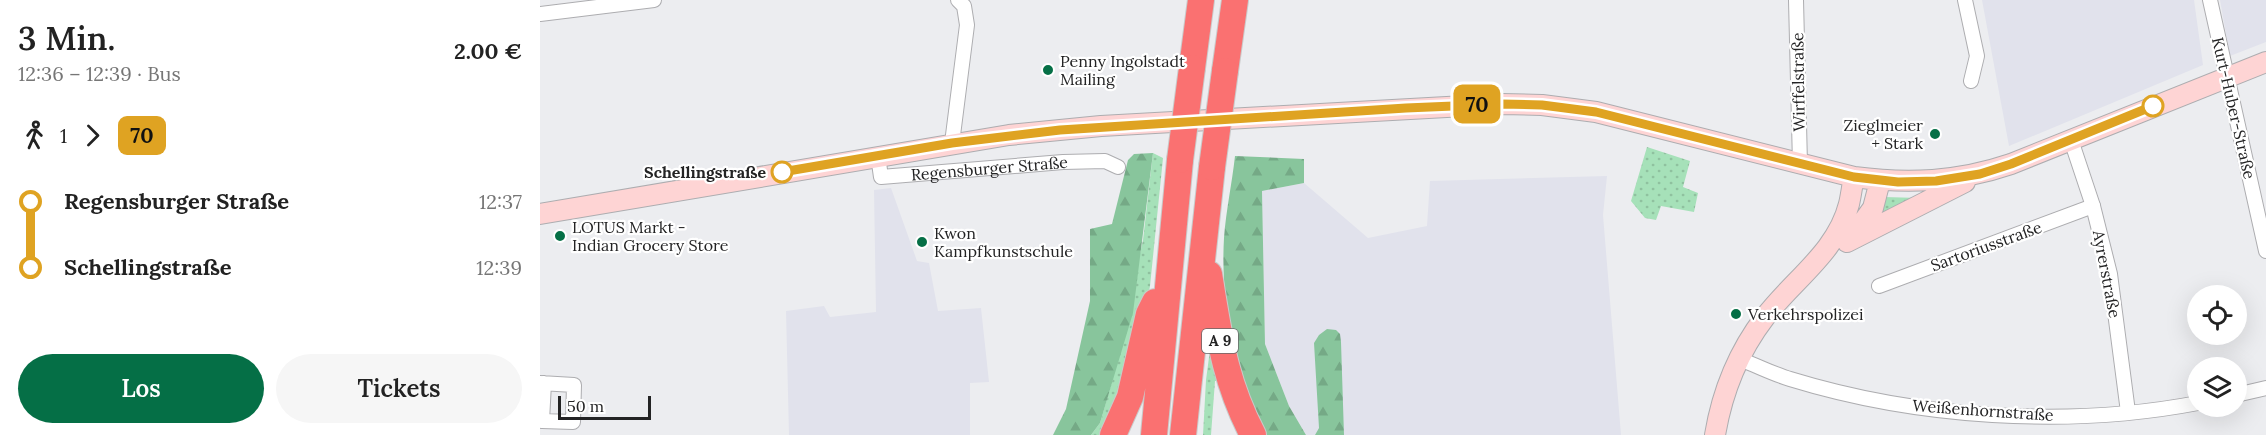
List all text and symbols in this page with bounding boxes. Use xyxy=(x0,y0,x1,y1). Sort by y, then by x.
text: 3 Min. xyxy=(18,17,115,59)
street label: Wirffelstraße xyxy=(1787,32,1809,132)
street label: Kurt-Huber-Straße xyxy=(2208,35,2260,181)
text: 2.00 € xyxy=(454,37,522,65)
place label: Penny Ingolstadt Mailing xyxy=(1060,51,1186,89)
text: 12:36 – 12:39 · Bus xyxy=(18,61,181,86)
marker: Penny Ingolstadt Mailing xyxy=(1041,63,1055,77)
line badge: 70 xyxy=(1450,84,1504,124)
text: 70 xyxy=(1465,91,1489,118)
unlabelled marker xyxy=(2142,95,2164,117)
place label: Zieglmeier + Stark xyxy=(1843,115,1923,153)
icon: walk xyxy=(18,119,51,152)
icon: forward xyxy=(76,119,109,152)
text: 70 xyxy=(130,122,154,149)
text: 1 xyxy=(60,123,67,148)
marker: Zieglmeier + Stark xyxy=(1928,127,1942,141)
street label: Regensburger Straße xyxy=(910,152,1068,184)
marker: Schellingstraße xyxy=(771,161,793,183)
place label: Schellingstraße xyxy=(644,162,766,182)
text: Regensburger Straße xyxy=(64,187,289,215)
text: 12:37 xyxy=(479,189,522,214)
place label: LOTUS Markt - Indian Grocery Store xyxy=(572,217,729,255)
street label: Sartoriusstraße xyxy=(1928,217,2044,275)
place label: Kwon Kampfkunstschule xyxy=(934,223,1073,261)
street label: Ayrerstraße xyxy=(2089,227,2125,320)
marker: LOTUS Markt - Indian Grocery Store xyxy=(553,229,567,243)
marker: Kwon Kampfkunstschule xyxy=(915,235,929,249)
text: Schellingstraße xyxy=(64,253,232,281)
text: 12:39 xyxy=(476,255,522,280)
map controls xyxy=(2187,285,2247,417)
button: locate xyxy=(2187,285,2247,345)
place label: Verkehrspolizei xyxy=(1747,304,1863,324)
marker: Verkehrspolizei xyxy=(1729,307,1743,321)
road number: A 9 xyxy=(1202,329,1238,353)
button: Los xyxy=(18,354,264,423)
button: Tickets xyxy=(276,354,522,423)
button: layers xyxy=(2187,357,2247,417)
scale bar xyxy=(558,393,651,420)
street label: Weißenhornstraße xyxy=(1912,395,2055,425)
text: 50 m xyxy=(567,396,604,416)

